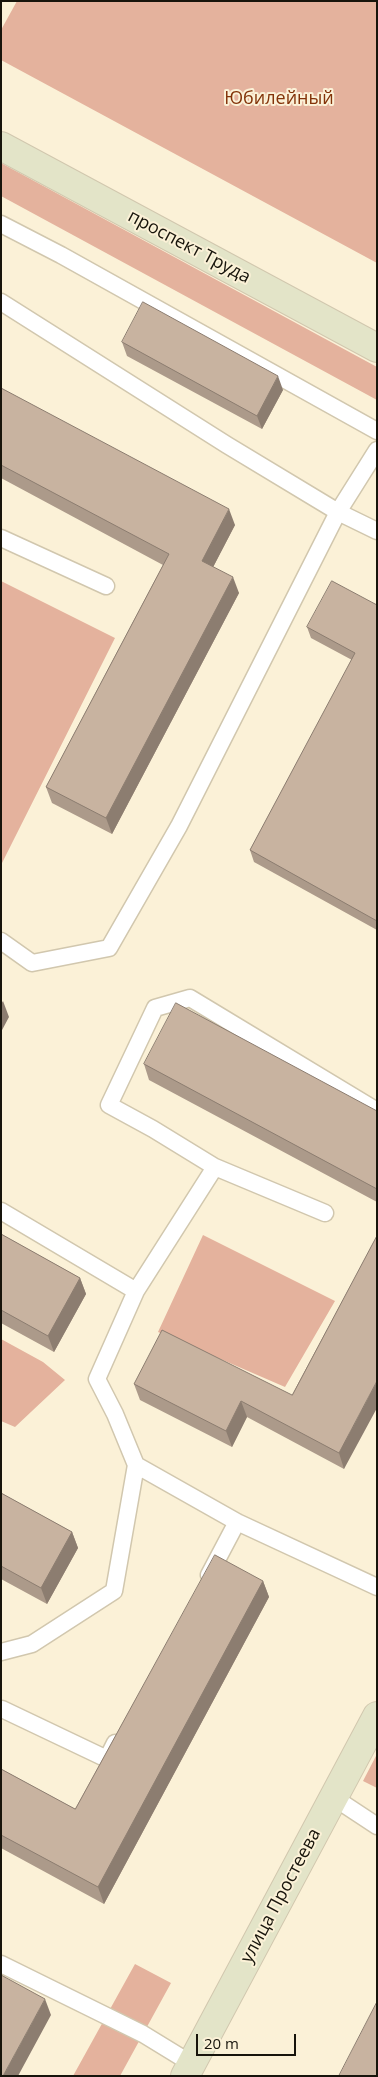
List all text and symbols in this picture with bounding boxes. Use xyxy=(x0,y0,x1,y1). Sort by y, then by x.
park label: Юбилейный xyxy=(224,88,334,110)
street label: проспект Труда xyxy=(124,206,254,288)
street label: улица Простеева xyxy=(236,1825,326,1967)
scale bar xyxy=(198,2024,298,2056)
text: 20 m xyxy=(204,2033,239,2053)

